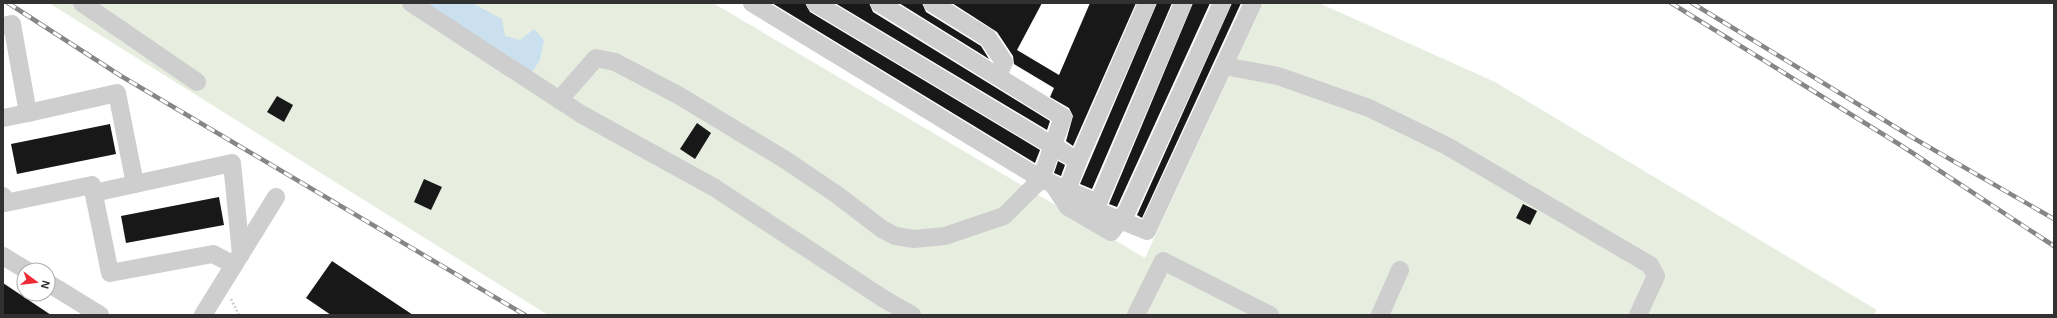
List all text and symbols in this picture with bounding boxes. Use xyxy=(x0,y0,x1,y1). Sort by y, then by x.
north arrow xyxy=(16,262,56,302)
text: N xyxy=(39,279,52,290)

